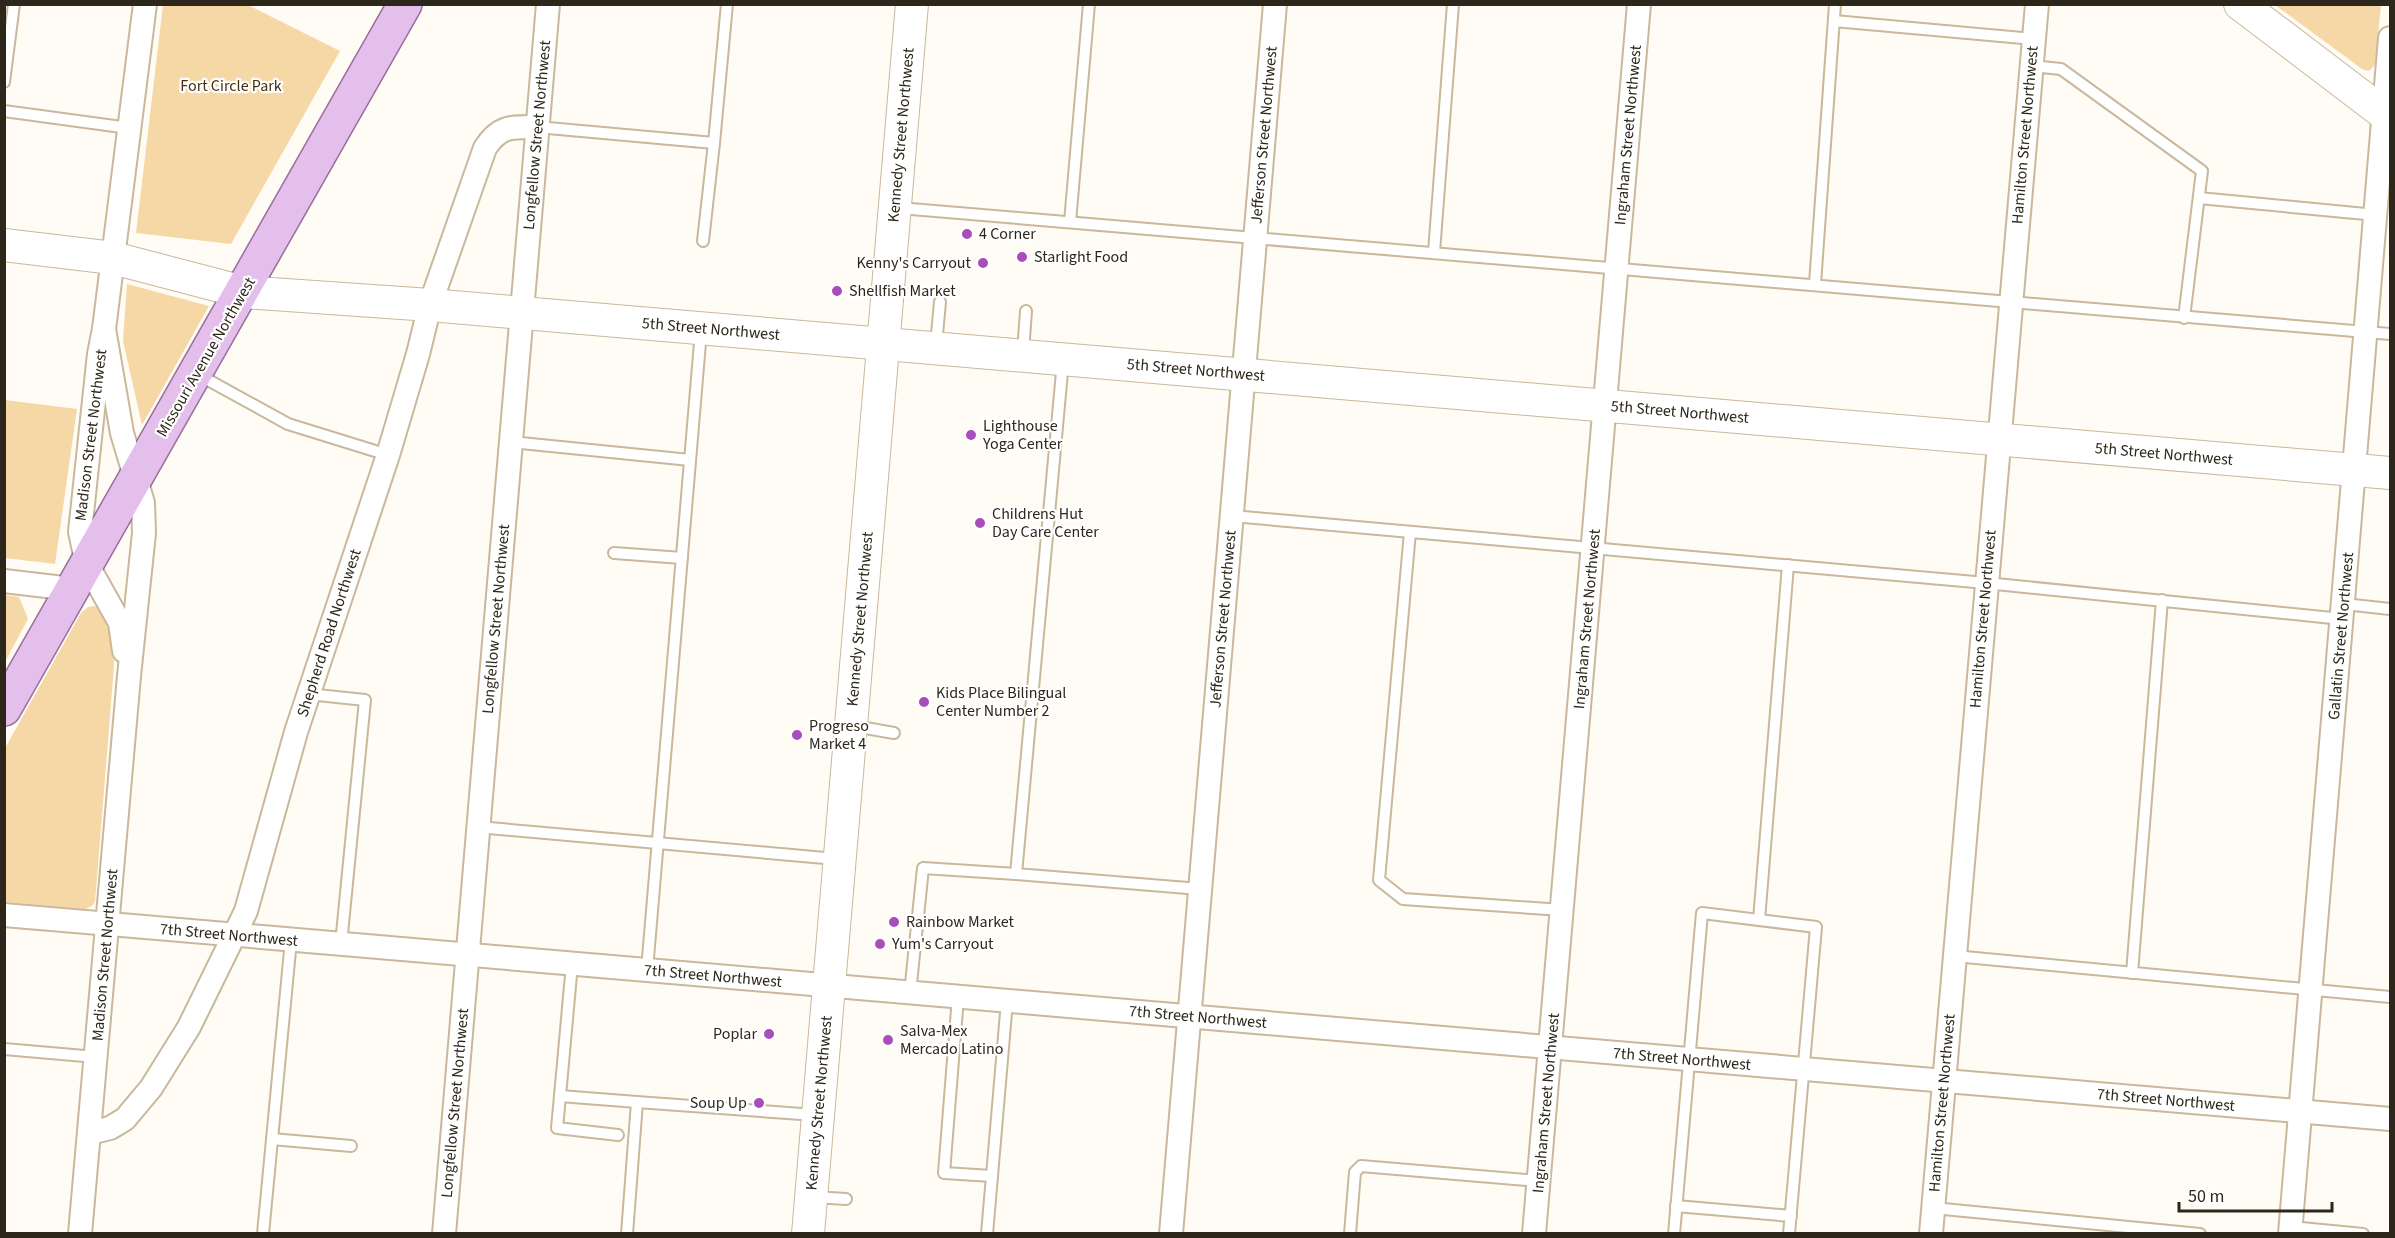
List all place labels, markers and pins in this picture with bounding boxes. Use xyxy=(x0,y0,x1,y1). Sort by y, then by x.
place label: 4 Corner xyxy=(979,223,1036,245)
marker: 4 Corner xyxy=(960,227,974,241)
place label: Starlight Food xyxy=(1034,246,1128,268)
marker: Starlight Food xyxy=(1015,250,1029,264)
place label: Kenny's Carryout xyxy=(856,252,972,274)
marker: Kenny's Carryout xyxy=(976,256,990,270)
place label: Shellfish Market xyxy=(849,280,956,302)
marker: Shellfish Market xyxy=(830,284,844,298)
place label: Lighthouse Yoga Center xyxy=(982,415,1063,455)
marker: Lighthouse Yoga Center xyxy=(964,428,978,442)
place label: Childrens Hut Day Care Center xyxy=(992,503,1099,543)
marker: Childrens Hut Day Care Center xyxy=(973,516,987,530)
place label: Kids Place Bilingual Center Number 2 xyxy=(936,682,1066,722)
marker: Kids Place Bilingual Center Number 2 xyxy=(917,695,931,709)
place label: Progreso Market 4 xyxy=(809,715,869,755)
marker: Progreso Market 4 xyxy=(790,728,804,742)
place label: Rainbow Market xyxy=(906,911,1015,933)
marker: Rainbow Market xyxy=(887,915,901,929)
place label: Yum's Carryout xyxy=(891,933,994,955)
marker: Yum's Carryout xyxy=(873,937,887,951)
place label: Salva-Mex Mercado Latino xyxy=(900,1020,1003,1060)
place label: Poplar xyxy=(713,1023,757,1045)
marker: Poplar xyxy=(762,1027,776,1041)
marker: Salva-Mex Mercado Latino xyxy=(881,1033,895,1047)
place label: Soup Up xyxy=(690,1092,747,1114)
marker: Soup Up xyxy=(752,1096,766,1110)

